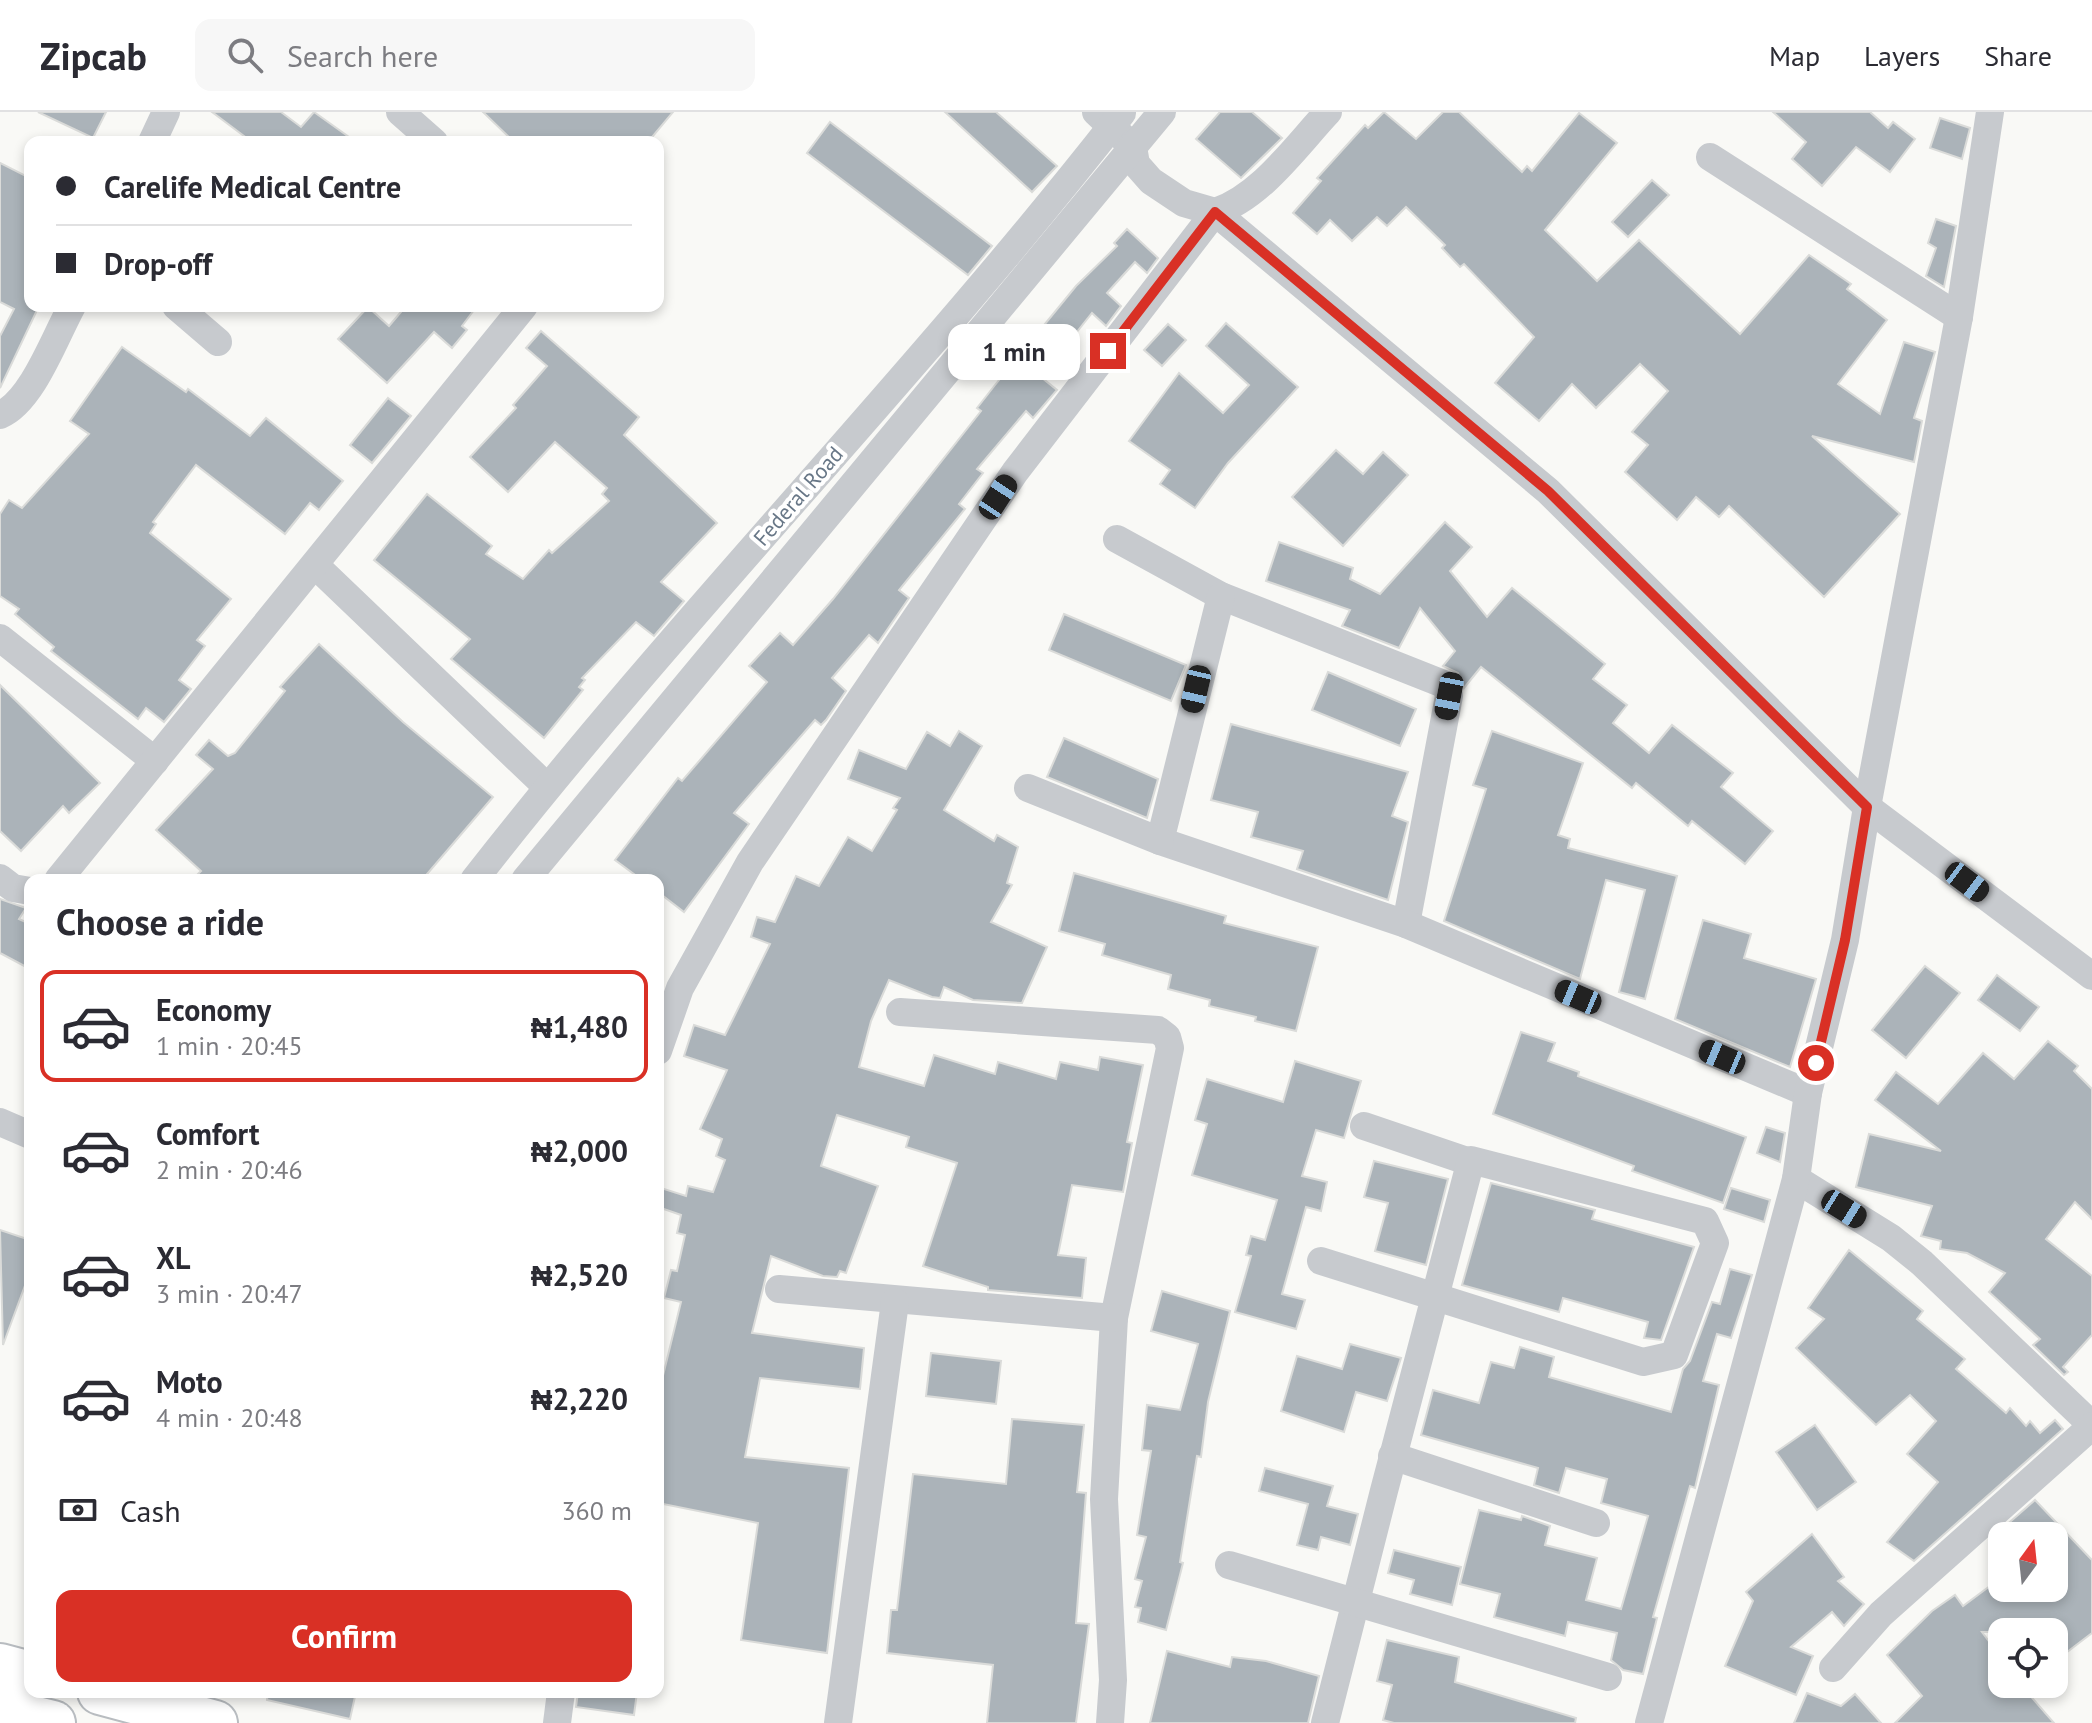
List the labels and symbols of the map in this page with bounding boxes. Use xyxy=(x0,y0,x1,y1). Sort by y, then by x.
callout: 1 min xyxy=(948,323,1080,379)
route end xyxy=(1090,333,1126,369)
street label: Federal Road xyxy=(747,440,849,552)
car xyxy=(975,470,1021,524)
car xyxy=(1179,663,1213,715)
car xyxy=(1433,670,1465,722)
car xyxy=(1941,858,1993,906)
car xyxy=(1551,977,1605,1017)
car xyxy=(1695,1037,1749,1077)
route start xyxy=(1798,1045,1834,1081)
car xyxy=(1817,1186,1871,1232)
north arrow xyxy=(1988,1522,2068,1602)

